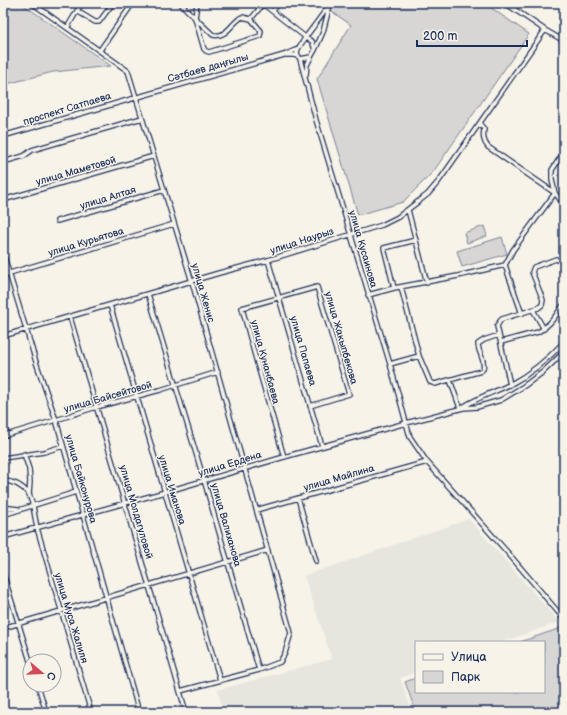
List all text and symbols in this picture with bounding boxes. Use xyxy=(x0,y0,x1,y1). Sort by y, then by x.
scale bar xyxy=(417,22,527,48)
text: 200 m xyxy=(423,29,457,44)
street label: Сәтбаев даңғылы xyxy=(166,51,250,85)
street label: проспект Сатпаева xyxy=(22,90,113,128)
street label: улица Маметовой xyxy=(35,154,118,188)
street label: улица Алтая xyxy=(78,184,138,212)
street label: улица Кусаинова xyxy=(346,209,380,289)
street label: улица Курьятова xyxy=(47,225,125,259)
street label: улица Наурыз xyxy=(269,225,335,257)
street label: улица Женис xyxy=(189,262,217,324)
street label: улица Жакыпбекова xyxy=(322,290,360,386)
street label: улица Папаева xyxy=(287,315,319,387)
street label: улица Кунанбаева xyxy=(248,319,282,406)
street label: улица Байсейтовой xyxy=(63,379,154,415)
street label: улица Байконурова xyxy=(63,433,99,525)
street label: улица Ердена xyxy=(197,449,263,479)
street label: улица Иманова xyxy=(156,454,188,526)
street label: улица Майлина xyxy=(302,462,376,494)
street label: улица Молдагуловой xyxy=(117,464,155,561)
street label: улица Валиханова xyxy=(208,482,244,568)
street label: улица Муса Жалиля xyxy=(52,571,91,665)
legend xyxy=(415,641,545,693)
text: Улица xyxy=(451,650,487,665)
north arrow xyxy=(22,653,62,693)
text: С xyxy=(43,670,58,682)
text: Парк xyxy=(451,670,481,685)

